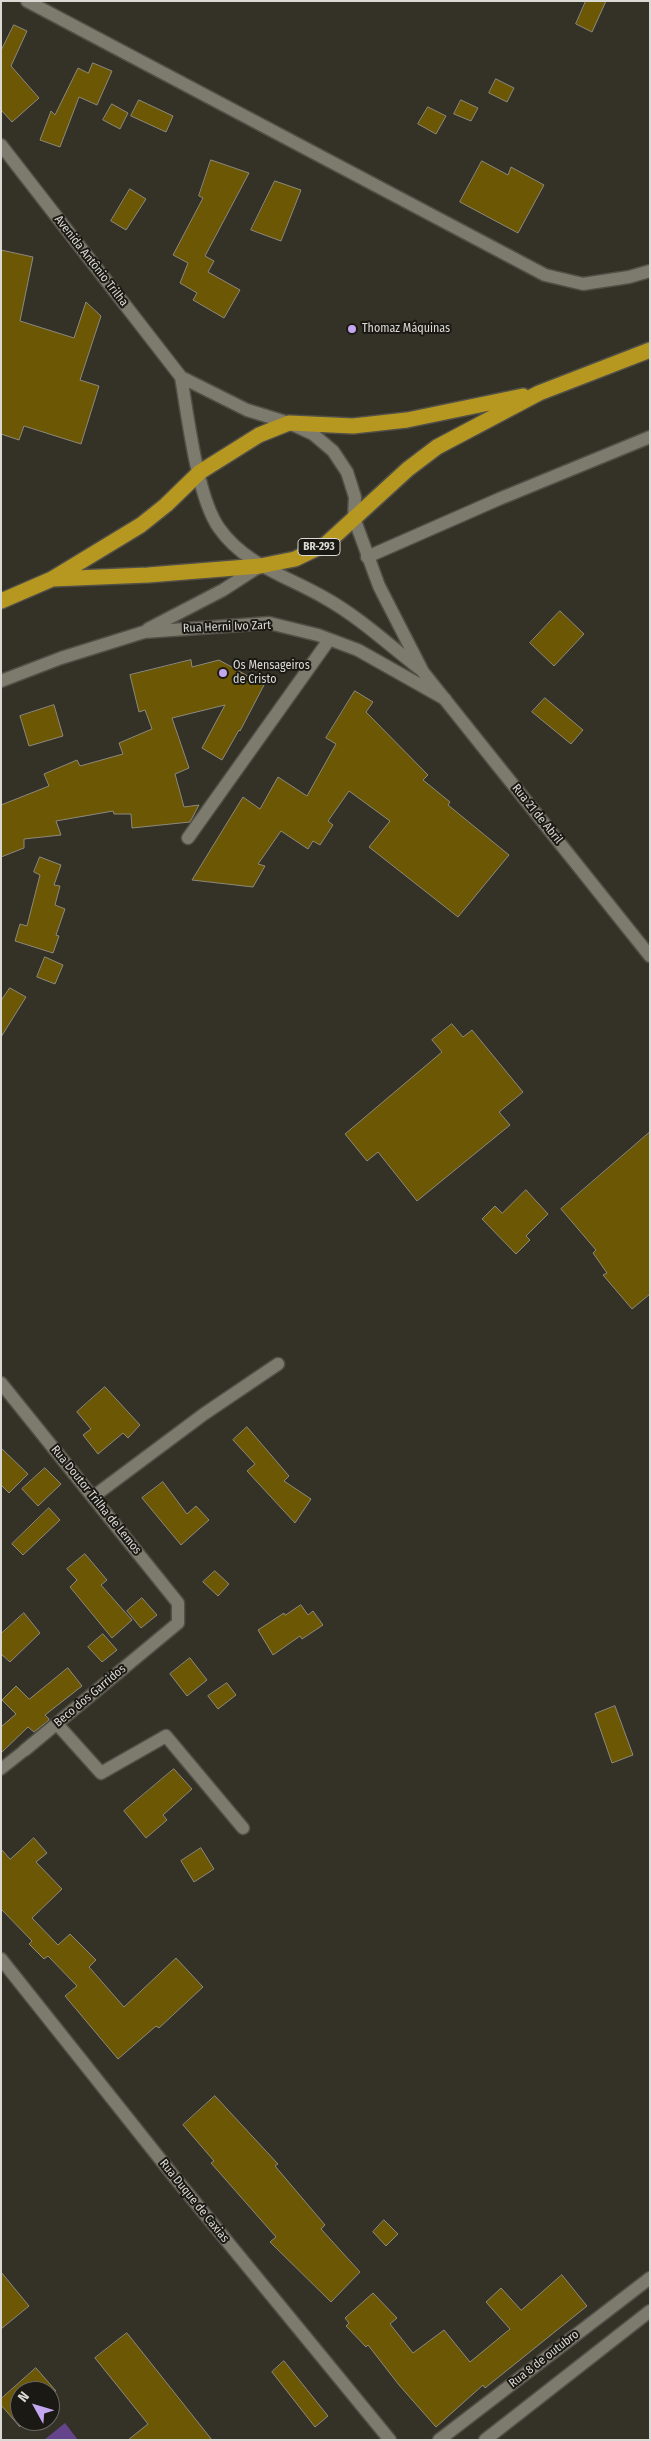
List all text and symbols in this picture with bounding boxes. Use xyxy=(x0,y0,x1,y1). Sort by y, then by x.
street label: Avenida Antônio Trilha xyxy=(51,213,131,309)
place label: Thomaz Máquinas xyxy=(362,322,450,336)
marker: Thomaz Máquinas xyxy=(346,323,358,335)
road number: BR-293 xyxy=(298,538,340,556)
street label: Rua Herni Ivo Zart xyxy=(183,618,271,636)
place label: Os Mensageiros de Cristo xyxy=(233,659,310,687)
marker: Os Mensageiros de Cristo xyxy=(217,667,229,679)
street label: Rua 21 de Abril xyxy=(509,781,565,847)
street label: Rua Doutor Trilha de Lemos xyxy=(48,1443,144,1557)
street label: Beco dos Garridos xyxy=(51,1662,129,1730)
street label: Rua Duque de Caxias xyxy=(156,2157,232,2245)
street label: Rua 8 de outubro xyxy=(506,2327,582,2391)
north arrow xyxy=(10,2381,60,2431)
text: N xyxy=(14,2388,33,2405)

